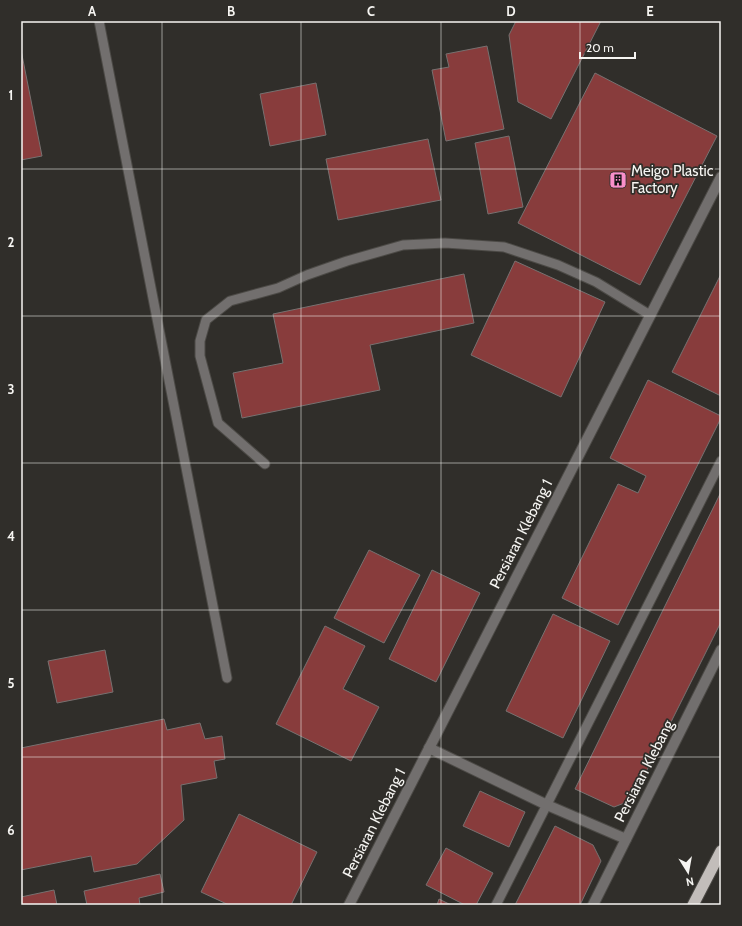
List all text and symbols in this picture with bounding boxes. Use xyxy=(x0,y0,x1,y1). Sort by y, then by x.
text: A xyxy=(88,3,97,19)
text: B xyxy=(227,3,235,19)
text: C xyxy=(367,3,375,19)
text: D xyxy=(506,3,516,19)
text: E xyxy=(646,3,654,19)
scale bar xyxy=(580,34,635,60)
text: 20 m xyxy=(586,40,614,55)
text: 1 xyxy=(9,87,13,103)
place label: Meigo Plastic Factory xyxy=(631,162,714,197)
building icon: Meigo Plastic Factory xyxy=(608,170,628,190)
text: 2 xyxy=(8,234,15,250)
text: 3 xyxy=(7,381,15,397)
street label: Persiaran Klebang 1 xyxy=(486,476,556,592)
text: 4 xyxy=(7,528,15,544)
text: 5 xyxy=(8,675,15,691)
street label: Persiaran Klebang xyxy=(611,717,678,825)
street label: Persiaran Klebang 1 xyxy=(339,765,409,881)
text: 6 xyxy=(7,822,15,838)
north arrow xyxy=(668,852,708,892)
text: N xyxy=(685,874,695,889)

